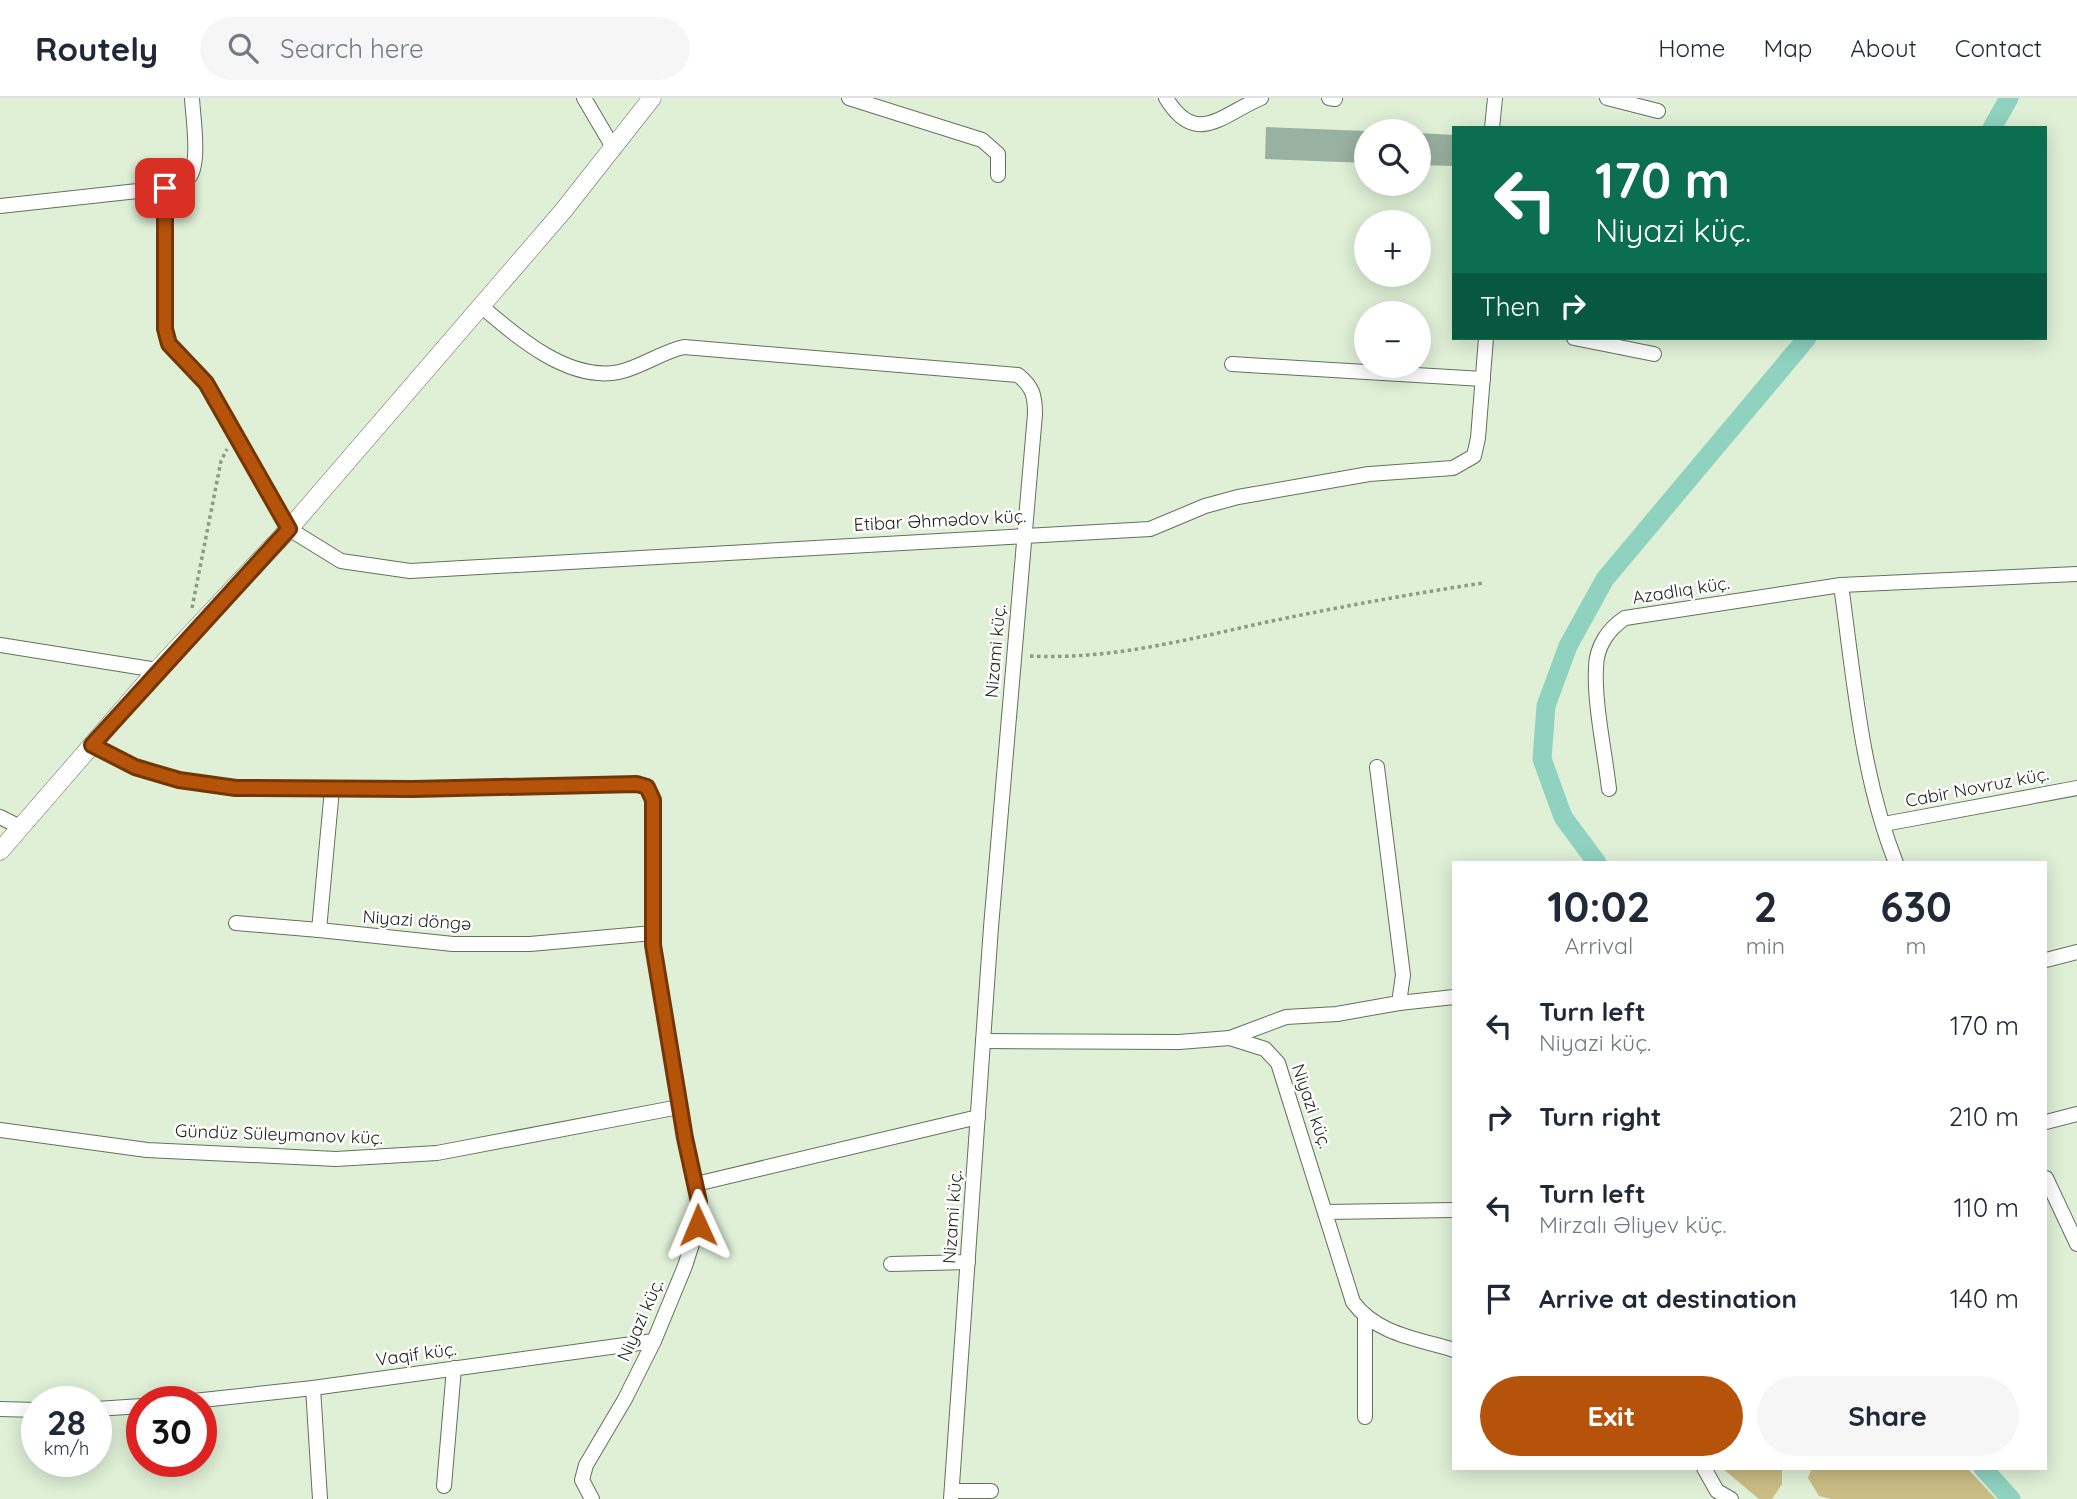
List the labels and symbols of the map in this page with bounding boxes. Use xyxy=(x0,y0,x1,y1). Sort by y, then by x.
pin xyxy=(135,158,195,218)
street label: Etibar Əhmədov küç. xyxy=(853,504,1027,536)
street label: Azadlıq küç. xyxy=(1631,571,1731,609)
street label: Nizami küç. xyxy=(979,603,1011,699)
street label: Cabir Novruz küç. xyxy=(1903,762,2051,812)
street label: Niyazi döngə xyxy=(362,905,472,935)
street label: Niyazi küç. xyxy=(1287,1061,1337,1151)
street label: Gündüz Süleymanov küç. xyxy=(175,1119,383,1149)
street label: Nizami küç. xyxy=(937,1169,967,1265)
position arrow xyxy=(661,1188,735,1262)
street label: Niyazi küç. xyxy=(612,1275,668,1365)
street label: Vaqif küç. xyxy=(374,1337,458,1371)
speed limit sign: 30 xyxy=(126,1386,217,1477)

